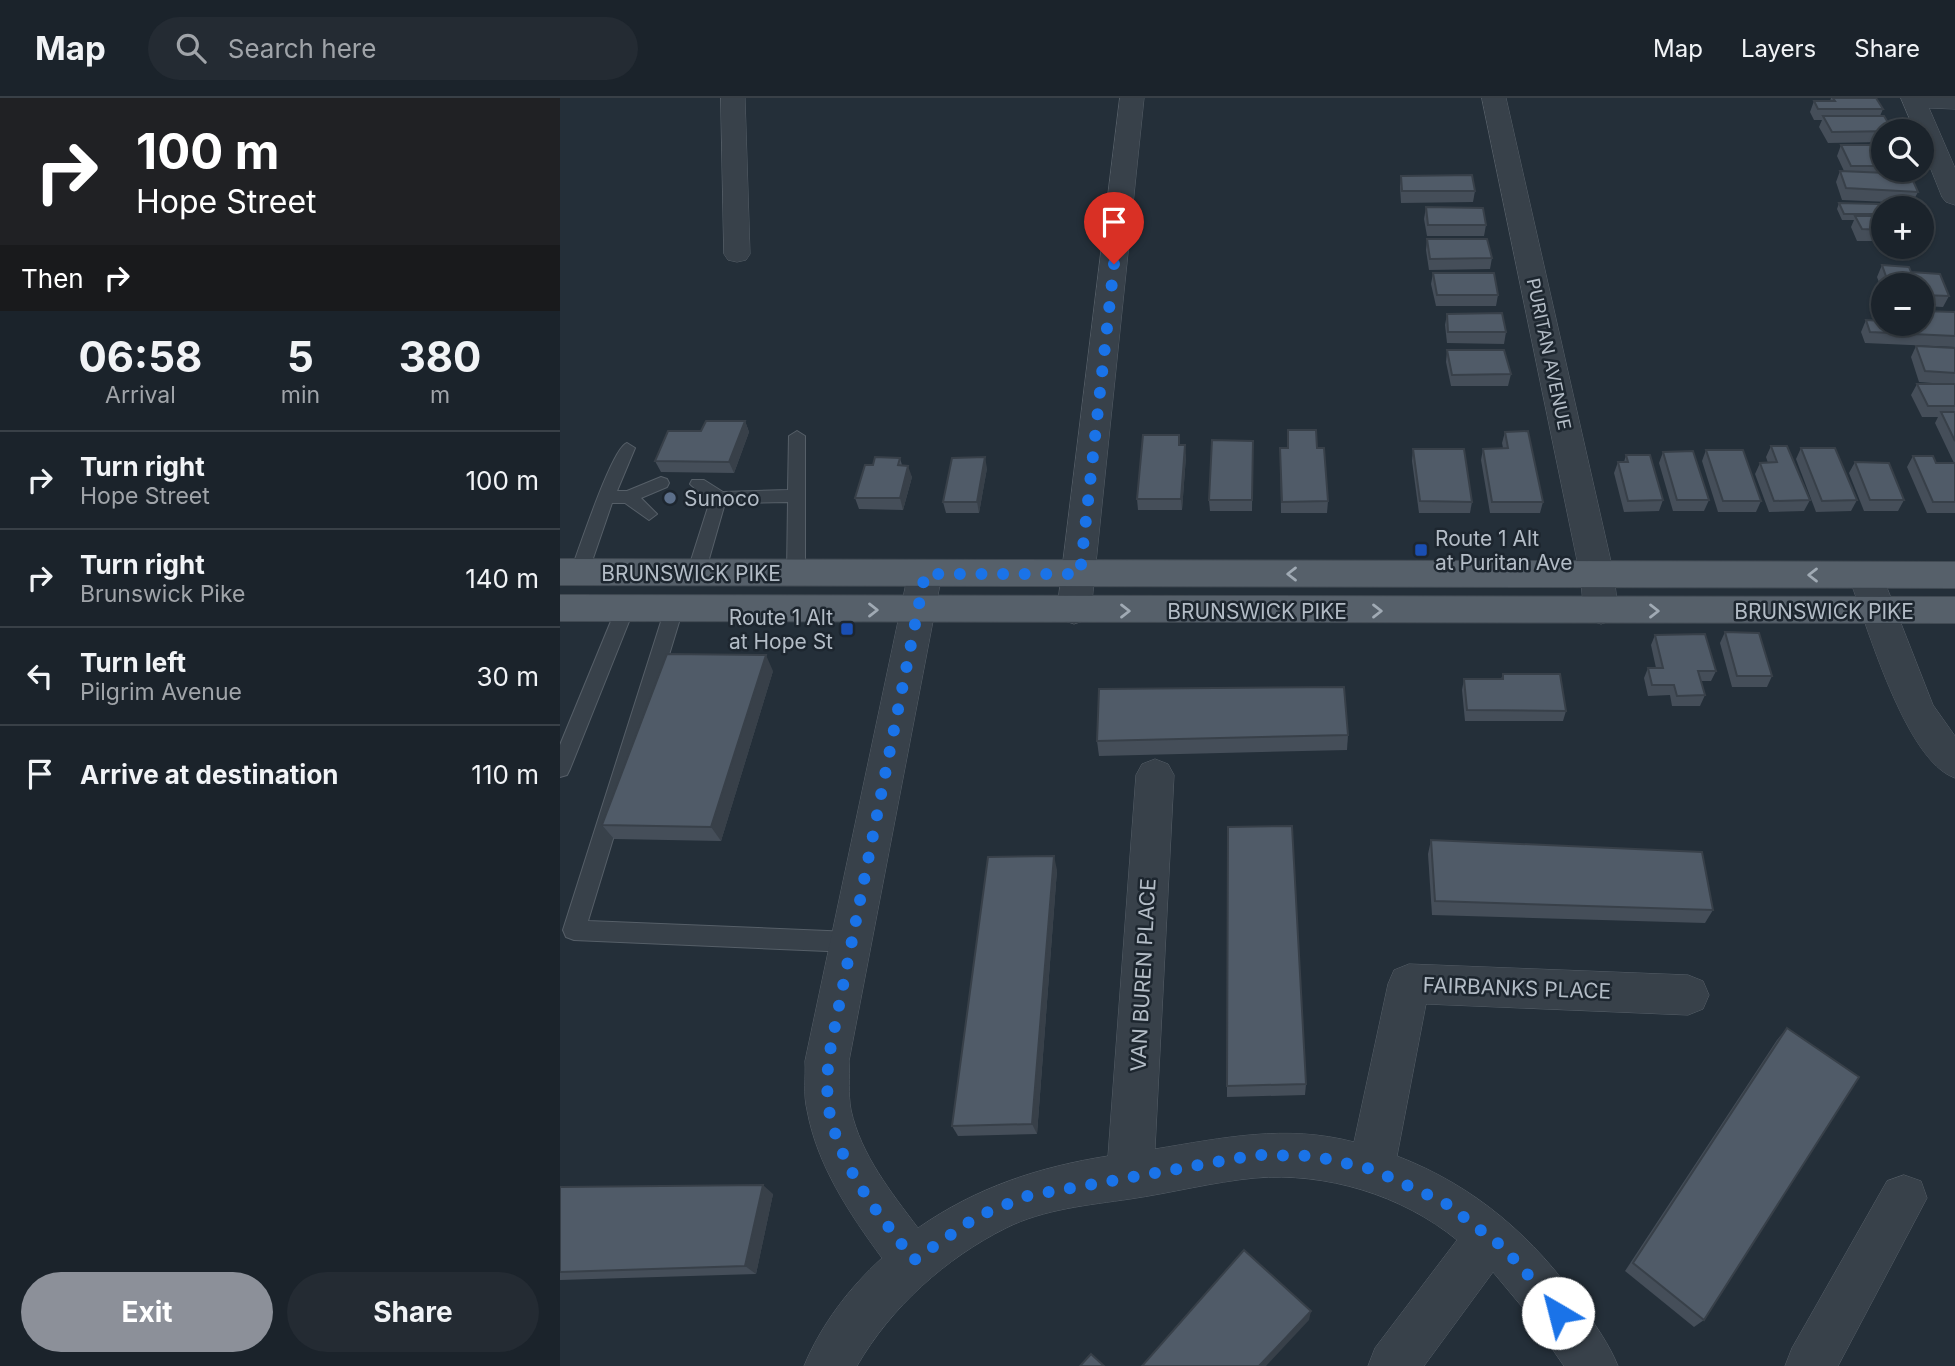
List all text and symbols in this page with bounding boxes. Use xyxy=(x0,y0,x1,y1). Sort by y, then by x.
search box xyxy=(148,17,638,80)
text: Map xyxy=(35,28,106,68)
icon: search xyxy=(172,29,210,67)
text: Search here xyxy=(228,33,376,64)
text: Map xyxy=(1653,34,1703,63)
text: Layers xyxy=(1741,34,1816,63)
text: Share xyxy=(1854,34,1920,63)
map controls xyxy=(1871,119,1934,336)
button: search xyxy=(1871,119,1934,182)
text: 100 m xyxy=(136,122,280,181)
icon: right xyxy=(21,126,112,217)
text: Hope Street xyxy=(136,182,317,221)
pin xyxy=(1084,192,1144,264)
button: + xyxy=(1871,196,1934,259)
icon: arrive xyxy=(1095,203,1133,241)
icon: right xyxy=(98,259,136,297)
text: Then xyxy=(21,263,84,294)
button: − xyxy=(1871,273,1934,336)
street label: PURITAN AVENUE xyxy=(1523,276,1575,432)
text: 06:58 xyxy=(79,331,202,382)
text: 5 xyxy=(287,331,314,382)
text: 380 xyxy=(399,331,481,382)
text: Arrival xyxy=(105,381,176,409)
text: min xyxy=(281,381,320,409)
text: m xyxy=(430,381,450,409)
text: Turn right xyxy=(80,451,205,482)
icon: right xyxy=(21,461,59,499)
text: 100 m xyxy=(466,465,539,496)
text: Hope Street xyxy=(80,482,210,510)
place label: Sunoco xyxy=(684,486,759,511)
marker: Sunoco xyxy=(662,490,678,506)
place label: Route 1 Alt at Puritan Ave xyxy=(1435,526,1573,575)
marker: Route 1 Alt at Puritan Ave xyxy=(1413,542,1429,558)
text: Turn right xyxy=(80,549,205,580)
icon: right xyxy=(21,559,59,597)
street label: BRUNSWICK PIKE xyxy=(601,561,781,586)
text: 140 m xyxy=(465,563,539,594)
one-way arrow xyxy=(1286,566,1297,582)
one-way arrow xyxy=(1808,567,1818,583)
text: Brunswick Pike xyxy=(80,580,245,608)
street label: BRUNSWICK PIKE xyxy=(1167,599,1347,624)
street label: BRUNSWICK PIKE xyxy=(1734,599,1914,624)
one-way arrow xyxy=(868,602,879,618)
one-way arrow xyxy=(1120,603,1131,619)
one-way arrow xyxy=(1372,603,1383,619)
one-way arrow xyxy=(1649,603,1659,619)
place label: Route 1 Alt at Hope St xyxy=(729,605,833,654)
marker: Route 1 Alt at Hope St xyxy=(839,621,855,637)
text: Turn left xyxy=(80,647,186,678)
icon: left xyxy=(21,657,59,695)
text: 30 m xyxy=(476,661,539,692)
text: Pilgrim Avenue xyxy=(80,678,242,706)
icon: arrive xyxy=(21,755,59,793)
text: Arrive at destination xyxy=(80,759,339,790)
text: 110 m xyxy=(471,759,539,790)
street label: VAN BUREN PLACE xyxy=(1125,878,1161,1072)
street label: FAIRBANKS PLACE xyxy=(1422,972,1612,1004)
button: Exit xyxy=(21,1272,273,1352)
button: Share xyxy=(287,1272,539,1352)
position arrow xyxy=(1521,1276,1595,1350)

